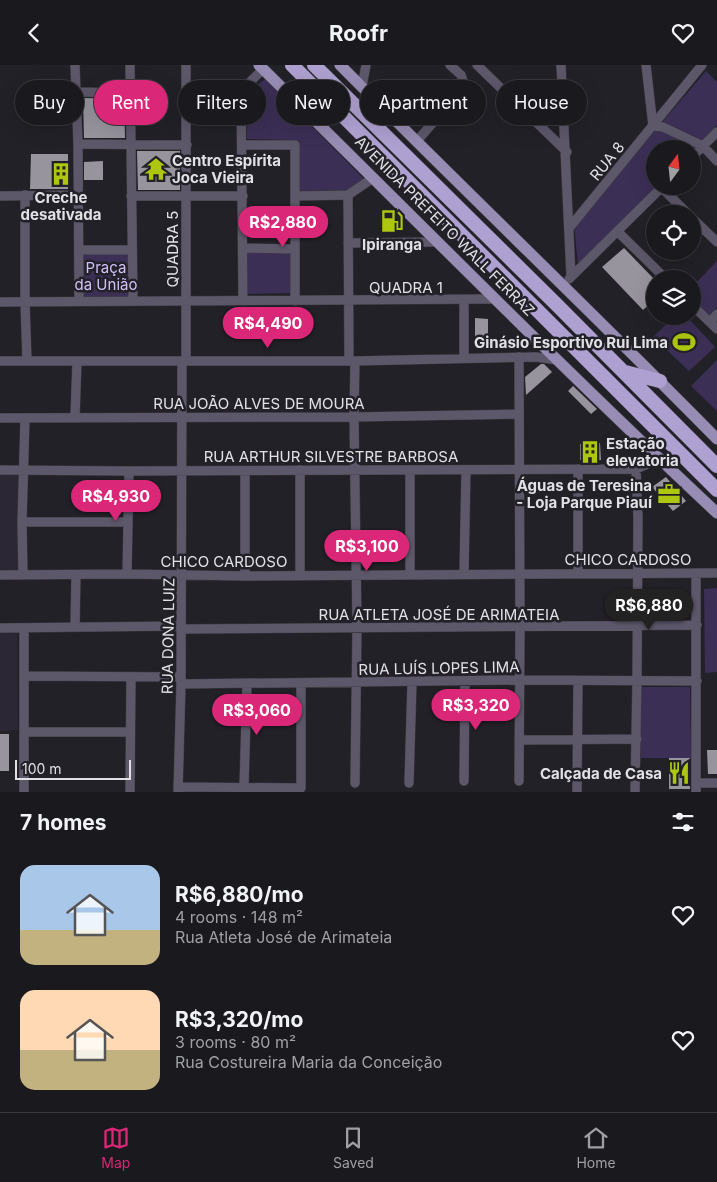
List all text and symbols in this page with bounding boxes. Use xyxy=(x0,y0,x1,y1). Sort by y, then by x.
icon: back xyxy=(20,19,48,47)
icon: heart xyxy=(669,19,697,47)
text: Roofr xyxy=(329,20,388,46)
chip: Buy xyxy=(15,80,84,125)
chip: Rent xyxy=(94,80,168,125)
chip: Filters xyxy=(178,80,266,125)
chip: New xyxy=(276,80,350,125)
chip: Apartment xyxy=(360,80,486,125)
chip: House xyxy=(496,80,587,125)
street label: AVENIDA PREFEITO WALL FERRAZ xyxy=(351,132,539,320)
street label: RUA 8 xyxy=(586,138,628,184)
north arrow xyxy=(646,140,701,195)
map controls xyxy=(646,140,701,325)
place label: Centro Espírita Joca Vieira xyxy=(172,151,281,187)
temple icon: Centro Espírita Joca Vieira xyxy=(143,156,169,182)
building icon: Creche desativada xyxy=(48,161,74,187)
place label: Creche desativada xyxy=(21,188,101,224)
pin: R$2,880 xyxy=(237,205,329,248)
button: locate xyxy=(646,205,701,260)
fuel station icon: Ipiranga xyxy=(379,208,405,234)
street label: QUADRA 5 xyxy=(163,211,182,287)
text: R$2,880 xyxy=(249,212,317,232)
place label: Ipiranga xyxy=(362,235,422,254)
park label: Praça da União xyxy=(75,258,137,294)
button: layers xyxy=(646,270,701,325)
street label: QUADRA 1 xyxy=(369,278,443,297)
pin: R$4,490 xyxy=(222,307,314,349)
text: R$4,490 xyxy=(234,313,302,333)
sports icon: Ginásio Esportivo Rui Lima xyxy=(671,329,697,355)
place label: Ginásio Esportivo Rui Lima xyxy=(474,333,668,352)
street label: RUA JOÃO ALVES DE MOURA xyxy=(153,394,365,413)
place label: Estação elevatoria xyxy=(606,434,679,470)
building icon: Estação elevatoria xyxy=(577,439,603,465)
street label: RUA ARTHUR SILVESTRE BARBOSA xyxy=(204,447,458,466)
place label: Águas de Teresina - Loja Parque Piauí xyxy=(516,476,653,512)
pin: R$4,930 xyxy=(70,479,162,522)
office icon: Águas de Teresina - Loja Parque Piauí xyxy=(656,481,682,507)
text: R$4,930 xyxy=(82,486,150,506)
pin: R$3,100 xyxy=(321,529,413,572)
text: R$3,100 xyxy=(335,536,399,556)
street label: CHICO CARDOSO xyxy=(565,550,691,569)
street label: CHICO CARDOSO xyxy=(161,552,287,571)
street label: RUA DONA LUIZ xyxy=(157,578,179,694)
pin: R$6,880 xyxy=(603,589,695,631)
text: R$6,880 xyxy=(615,595,683,615)
street label: RUA ATLETA JOSÉ DE ARIMATEIA xyxy=(318,605,560,624)
street label: RUA LUÍS LOPES LIMA xyxy=(358,657,520,679)
pin: R$3,320 xyxy=(430,689,522,731)
pin: R$3,060 xyxy=(211,693,303,736)
text: R$3,320 xyxy=(442,695,510,715)
text: R$3,060 xyxy=(223,700,291,720)
scale bar xyxy=(15,757,131,780)
text: 100 m xyxy=(22,760,62,777)
restaurant icon: Calçada de Casa xyxy=(666,760,692,786)
place label: Calçada de Casa xyxy=(540,764,662,783)
icon: filters xyxy=(669,808,697,836)
text: 7 homes xyxy=(20,810,107,835)
text: R$6,880/mo xyxy=(175,882,304,907)
icon: home xyxy=(60,885,120,945)
icon: heart xyxy=(669,901,697,929)
text: 4 rooms · 148 m² xyxy=(175,907,303,927)
text: Rua Atleta José de Arimateia xyxy=(175,927,392,947)
text: R$3,320/mo xyxy=(175,1007,303,1032)
icon: home xyxy=(60,1010,120,1070)
icon: heart xyxy=(669,1026,697,1054)
text: 3 rooms · 80 m² xyxy=(175,1032,296,1052)
text: Rua Costureira Maria da Conceição xyxy=(175,1052,442,1072)
tab: Map xyxy=(101,1124,130,1171)
tab: Saved xyxy=(333,1124,374,1171)
tab: Home xyxy=(576,1124,616,1171)

